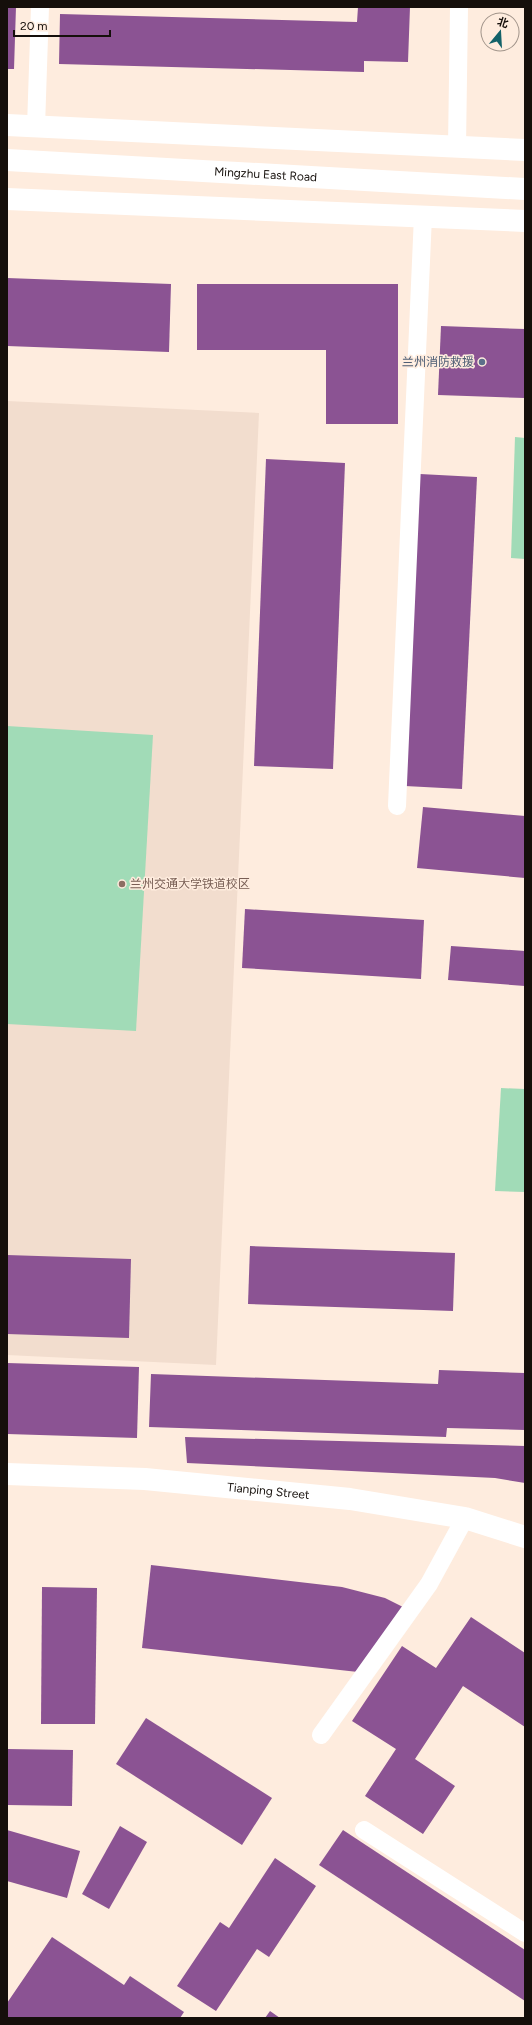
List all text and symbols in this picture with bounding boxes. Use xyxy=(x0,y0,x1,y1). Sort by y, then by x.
scale bar xyxy=(14,12,110,38)
north arrow xyxy=(480,12,520,52)
text: 北 xyxy=(496,15,510,31)
text: 20 m xyxy=(20,19,48,33)
street label: Mingzhu East Road xyxy=(214,165,317,184)
place label: 兰州消防救援 xyxy=(402,355,474,369)
marker: 兰州消防救援 xyxy=(477,357,487,367)
place label: 兰州交通大学铁道校区 xyxy=(130,877,250,891)
marker: 兰州交通大学铁道校区 xyxy=(117,879,127,889)
street label: Tianping Street xyxy=(227,1480,311,1502)

